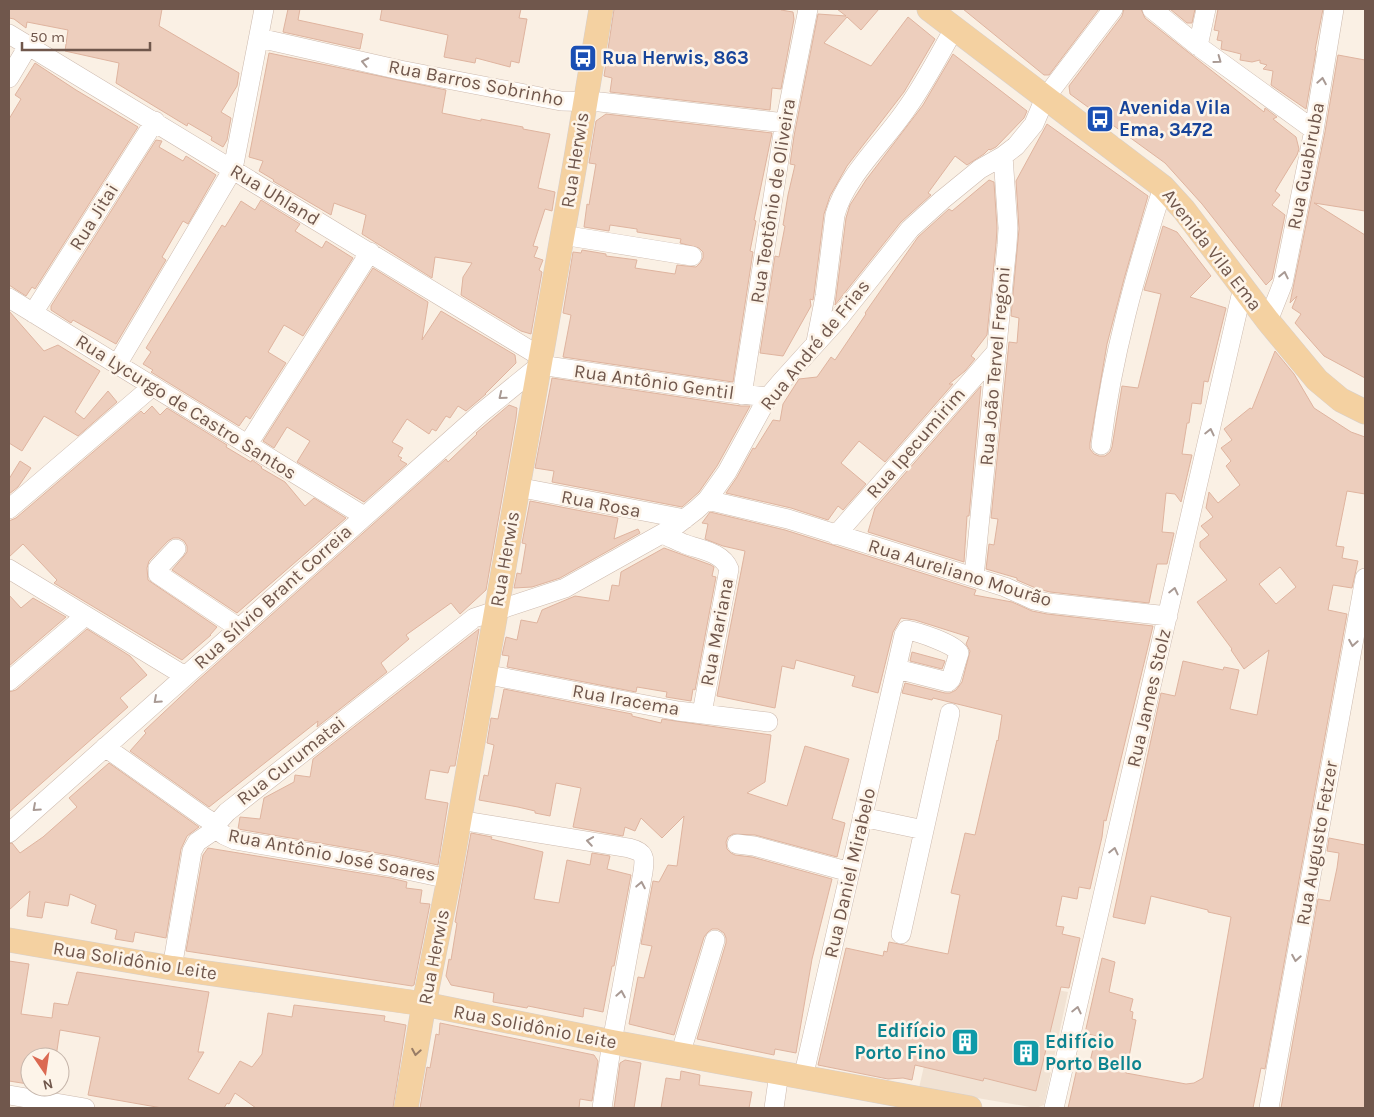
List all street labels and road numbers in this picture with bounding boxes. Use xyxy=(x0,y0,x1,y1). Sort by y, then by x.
street label: Rua Barros Sobrinho xyxy=(387,55,565,111)
street label: Rua Teotônio de Oliveira xyxy=(746,97,800,305)
street label: Rua Guabiruba xyxy=(1283,100,1329,232)
street label: Rua Herwis xyxy=(557,110,593,210)
street label: Rua Uhland xyxy=(226,160,324,230)
street label: Rua Jitai xyxy=(65,179,123,255)
street label: Avenida Vila Ema xyxy=(1158,185,1266,315)
street label: Rua João Tervel Fregoni xyxy=(975,265,1015,467)
street label: Rua André de Frias xyxy=(756,275,874,415)
street label: Rua Lycurgo de Castro Santos xyxy=(72,330,300,484)
street label: Rua Antônio Gentil xyxy=(572,360,736,404)
street label: Rua Ipecumirim xyxy=(862,383,970,503)
street label: Rua Rosa xyxy=(559,486,643,522)
street label: Rua Herwis xyxy=(486,509,524,609)
street label: Rua Sílvio Brant Correia xyxy=(190,520,356,674)
street label: Rua Aureliano Mourão xyxy=(866,535,1054,611)
street label: Rua Mariana xyxy=(696,576,738,688)
street label: Rua James Stolz xyxy=(1122,627,1176,769)
street label: Rua Iracema xyxy=(571,680,681,720)
street label: Rua Curumatai xyxy=(233,712,349,810)
street label: Rua Augusto Fetzer xyxy=(1292,759,1342,927)
street label: Rua Daniel Mirabelo xyxy=(820,786,880,960)
street label: Rua Antônio José Soares xyxy=(226,824,438,886)
street label: Rua Herwis xyxy=(414,907,454,1007)
street label: Rua Solidônio Leite xyxy=(51,937,219,985)
street label: Rua Solidônio Leite xyxy=(452,1000,618,1054)

